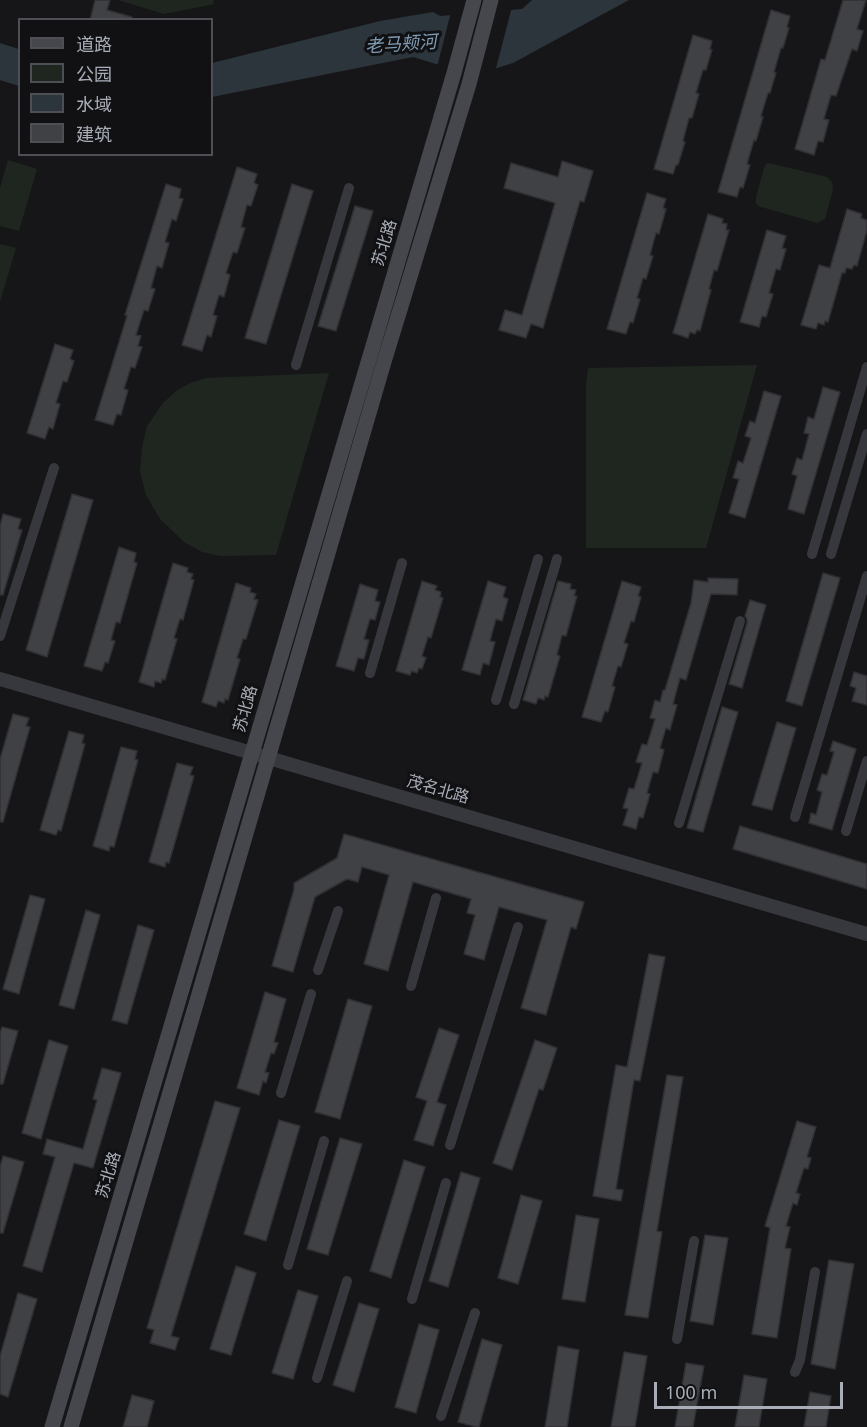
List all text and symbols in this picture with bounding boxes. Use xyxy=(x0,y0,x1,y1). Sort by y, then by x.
legend xyxy=(18,18,213,156)
text: 道路 xyxy=(76,32,112,56)
water label: 老马颊河 xyxy=(364,32,438,58)
text: 公园 xyxy=(76,62,112,86)
text: 水域 xyxy=(76,92,112,116)
text: 建筑 xyxy=(76,122,112,146)
street label: 苏北路 xyxy=(369,217,401,269)
street label: 苏北路 xyxy=(230,683,262,735)
street label: 茂名北路 xyxy=(405,772,471,808)
street label: 苏北路 xyxy=(93,1149,125,1201)
scale bar xyxy=(657,1370,846,1408)
text: 100 m xyxy=(665,1380,717,1404)

